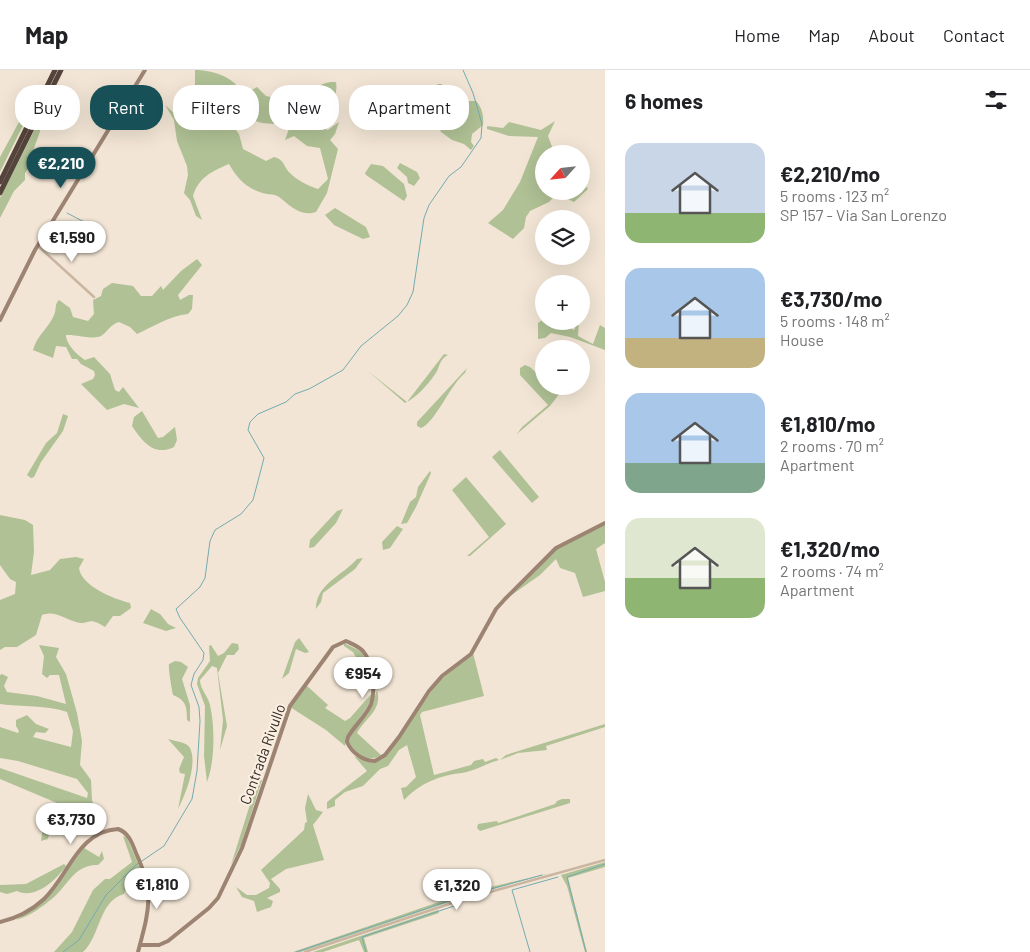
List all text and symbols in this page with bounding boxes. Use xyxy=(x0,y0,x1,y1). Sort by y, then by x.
text: Map xyxy=(25,20,68,49)
text: Home xyxy=(734,24,780,46)
text: Map xyxy=(808,24,840,46)
text: About xyxy=(868,24,915,46)
text: Contact xyxy=(943,24,1005,46)
chip: Buy xyxy=(15,85,80,130)
chip: Rent xyxy=(90,85,163,130)
chip: Filters xyxy=(173,85,259,130)
chip: New xyxy=(269,85,339,130)
chip: Apartment xyxy=(349,85,469,130)
icon: filters xyxy=(982,86,1010,114)
text: 6 homes xyxy=(625,88,703,113)
north arrow xyxy=(535,145,590,200)
map controls xyxy=(535,145,590,395)
pin: €2,210 xyxy=(20,146,102,189)
text: €2,210 xyxy=(38,153,85,172)
text: €2,210/mo xyxy=(780,161,880,186)
icon: home xyxy=(665,163,725,223)
text: 5 rooms · 123 m² xyxy=(780,186,889,205)
text: SP 157 - Via San Lorenzo xyxy=(780,205,947,224)
button: layers xyxy=(535,210,590,265)
pin: €1,590 xyxy=(31,220,113,263)
text: €1,590 xyxy=(49,227,95,246)
button: + xyxy=(535,275,590,330)
text: €3,730/mo xyxy=(780,286,882,311)
icon: home xyxy=(665,288,725,348)
text: 5 rooms · 148 m² xyxy=(780,311,890,330)
text: House xyxy=(780,330,824,349)
button: − xyxy=(535,340,590,395)
text: €1,810/mo xyxy=(780,411,875,436)
icon: home xyxy=(665,413,725,473)
text: 2 rooms · 70 m² xyxy=(780,436,884,455)
text: Apartment xyxy=(780,455,855,474)
text: €1,320/mo xyxy=(780,536,880,561)
icon: home xyxy=(665,538,725,598)
text: 2 rooms · 74 m² xyxy=(780,561,884,580)
text: Apartment xyxy=(780,580,855,599)
pin: €954 xyxy=(333,656,393,699)
text: €954 xyxy=(345,663,381,682)
street label: Contrada Rivullo xyxy=(235,701,289,807)
pin: €3,730 xyxy=(30,802,112,845)
text: €3,730 xyxy=(47,809,95,828)
pin: €1,810 xyxy=(116,868,198,910)
pin: €1,320 xyxy=(416,868,498,911)
text: €1,810 xyxy=(135,874,179,893)
text: €1,320 xyxy=(434,875,480,894)

